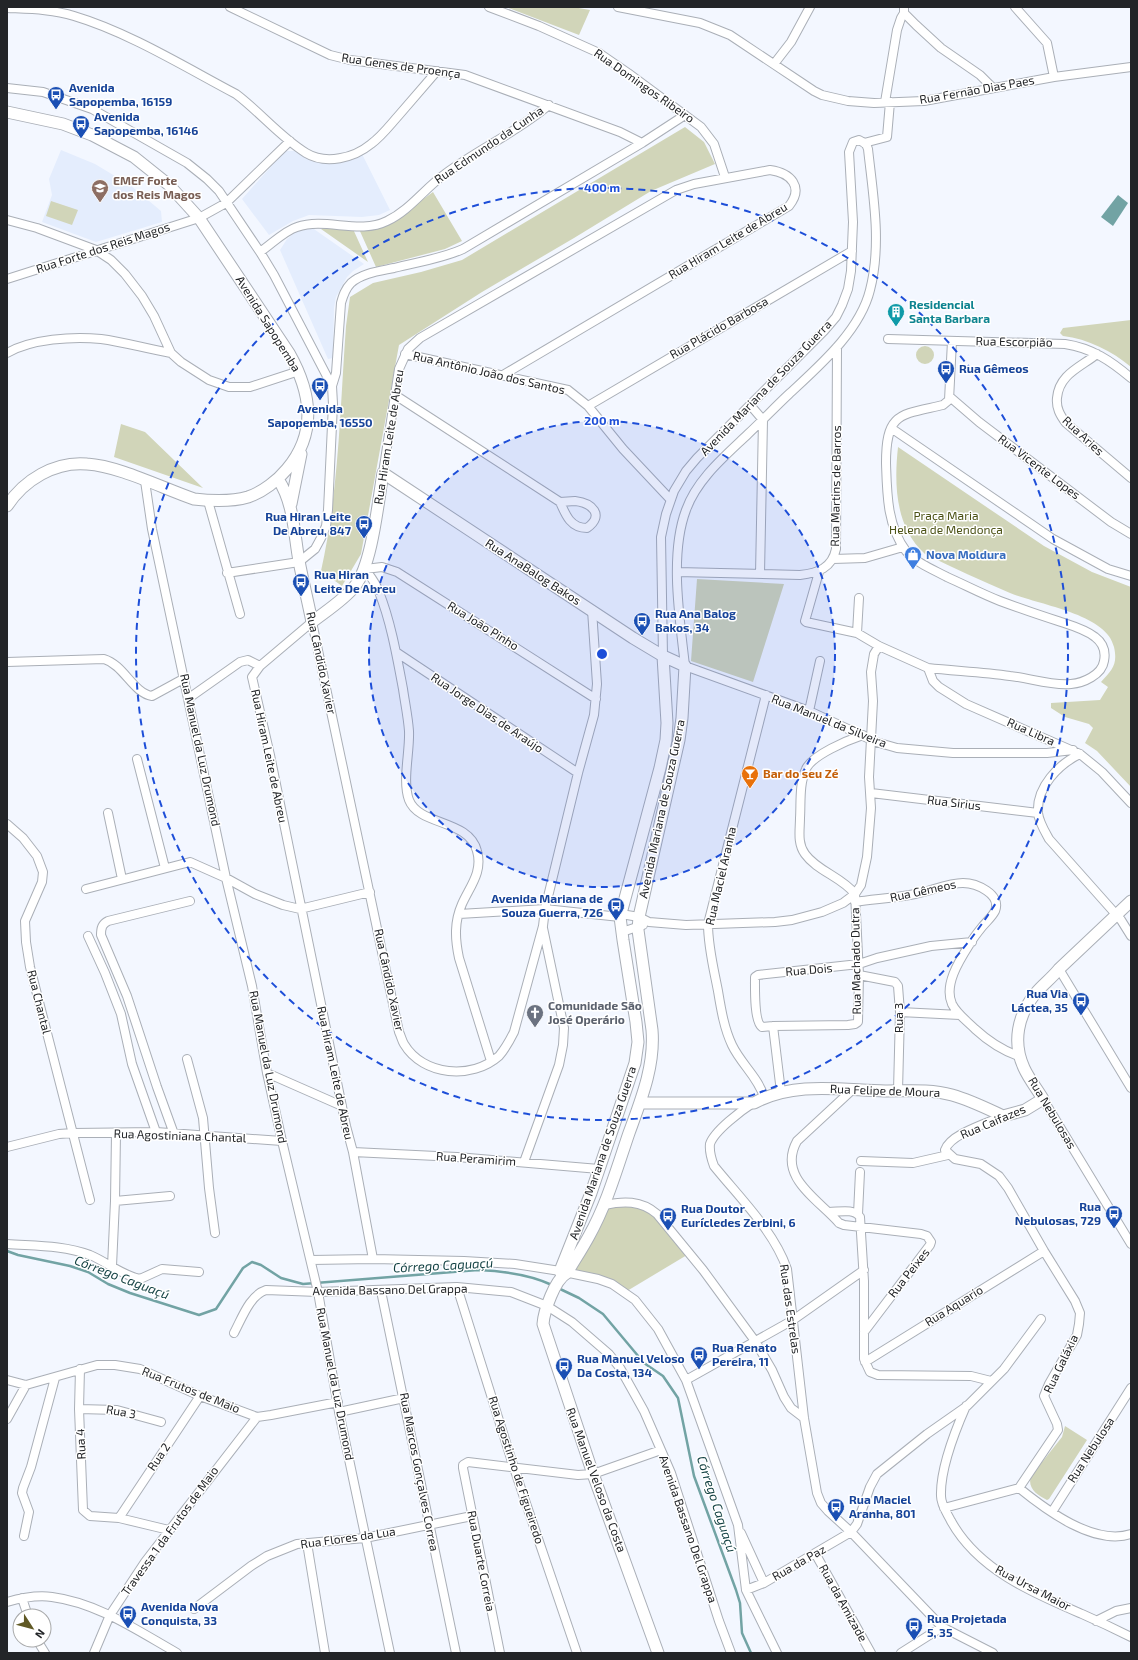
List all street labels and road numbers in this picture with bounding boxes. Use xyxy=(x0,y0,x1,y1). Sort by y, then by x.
street label: Rua Domingos Ribeiro xyxy=(592,45,698,125)
street label: Rua Genes de Proença xyxy=(341,50,462,81)
street label: Rua Fernão Dias Paes xyxy=(918,72,1035,106)
street label: Rua Edmundo da Cunha xyxy=(431,103,545,186)
street label: Rua Hiram Leite de Abreu xyxy=(665,199,790,281)
street label: Rua Forte dos Reis Magos xyxy=(34,219,171,275)
street label: Avenida Sapopemba xyxy=(234,273,304,374)
street label: Rua Plácido Barbosa xyxy=(667,293,770,361)
street label: Avenida Mariana de Souza Guerra xyxy=(697,317,834,458)
street label: Rua Escorpião xyxy=(975,333,1053,349)
street label: Rua Antônio João dos Santos xyxy=(412,348,567,396)
street label: Rua Hiram Leite de Abreu xyxy=(370,368,406,505)
street label: Rua Aries xyxy=(1060,413,1107,458)
street label: Rua Martins de Barros xyxy=(827,425,843,547)
street label: Rua Vicente Lopes xyxy=(996,431,1083,502)
street label: Rua AnaBalog Bakos xyxy=(483,535,584,607)
street label: Rua João Pinho xyxy=(445,598,522,653)
street label: Rua Cândido Xavier xyxy=(304,610,340,716)
street label: Rua Jorge Dias de Araújo xyxy=(428,669,546,756)
street label: Rua Manuel da Luz Drumond xyxy=(178,672,224,827)
street label: Rua Hiram Leite de Abreu xyxy=(249,688,291,824)
street label: Rua Manuel da Silveira xyxy=(770,691,889,750)
street label: Rua Libra xyxy=(1005,714,1058,748)
street label: Avenida Mariana de Souza Guerra xyxy=(635,718,687,900)
street label: Rua Sirius xyxy=(926,792,982,812)
street label: Rua Maciel Aranha xyxy=(702,825,738,927)
street label: Rua Gêmeos xyxy=(888,876,957,904)
street label: Rua Machado Dutra xyxy=(847,907,863,1015)
street label: Rua Cândido Xavier xyxy=(372,927,408,1033)
street label: Rua Dois xyxy=(785,960,833,978)
street label: Rua Chantal xyxy=(25,968,55,1036)
street label: Rua Manuel da Luz Drumond xyxy=(247,989,291,1145)
street label: Rua 3 xyxy=(891,1003,905,1033)
street label: Rua Hiram Leite de Abreu xyxy=(315,1005,357,1141)
street label: Avenida Mariana de Souza Guerra xyxy=(566,1064,638,1241)
street label: Rua Nebulosas xyxy=(1026,1074,1080,1151)
street label: Rua Felipe de Moura xyxy=(830,1081,940,1099)
street label: Rua Caifazes xyxy=(958,1101,1027,1141)
street label: Rua Agostiniana Chantal xyxy=(113,1126,247,1144)
street label: Rua Peramirim xyxy=(436,1148,517,1168)
street label: Rua Peixes xyxy=(885,1245,932,1300)
street label: Rua das Estrelas xyxy=(778,1263,804,1355)
street label: Avenida Bassano Del Grappa xyxy=(312,1281,468,1297)
street label: Rua Aquario xyxy=(922,1282,985,1328)
street label: Rua Manuel da Luz Drumond xyxy=(314,1306,358,1462)
street label: Rua Galáxia xyxy=(1040,1332,1080,1395)
street label: Rua Frutos de Maio xyxy=(140,1363,243,1415)
street label: Rua Marcos Gonçalves Correa xyxy=(397,1391,442,1553)
street label: Rua Agostinho de Figueiredo xyxy=(486,1394,548,1545)
street label: Rua 3 xyxy=(105,1401,137,1421)
street label: Rua Manuel Veloso da Costa xyxy=(564,1405,630,1554)
street label: Rua Nebulosa xyxy=(1064,1414,1117,1485)
street label: Rua 4 xyxy=(72,1428,88,1460)
street label: Rua 2 xyxy=(144,1440,173,1473)
street label: Avenida Bassano Del Grappa xyxy=(657,1453,721,1604)
street label: Travessa 1 da Frutos de Maio xyxy=(118,1463,221,1598)
street label: Rua Duarte Correia xyxy=(465,1509,499,1612)
street label: Rua Flores da Lua xyxy=(299,1523,396,1551)
street label: Rua da Paz xyxy=(769,1541,828,1583)
street label: Rua da Amizade xyxy=(817,1561,871,1644)
street label: Rua Ursa Maior xyxy=(993,1561,1074,1613)

